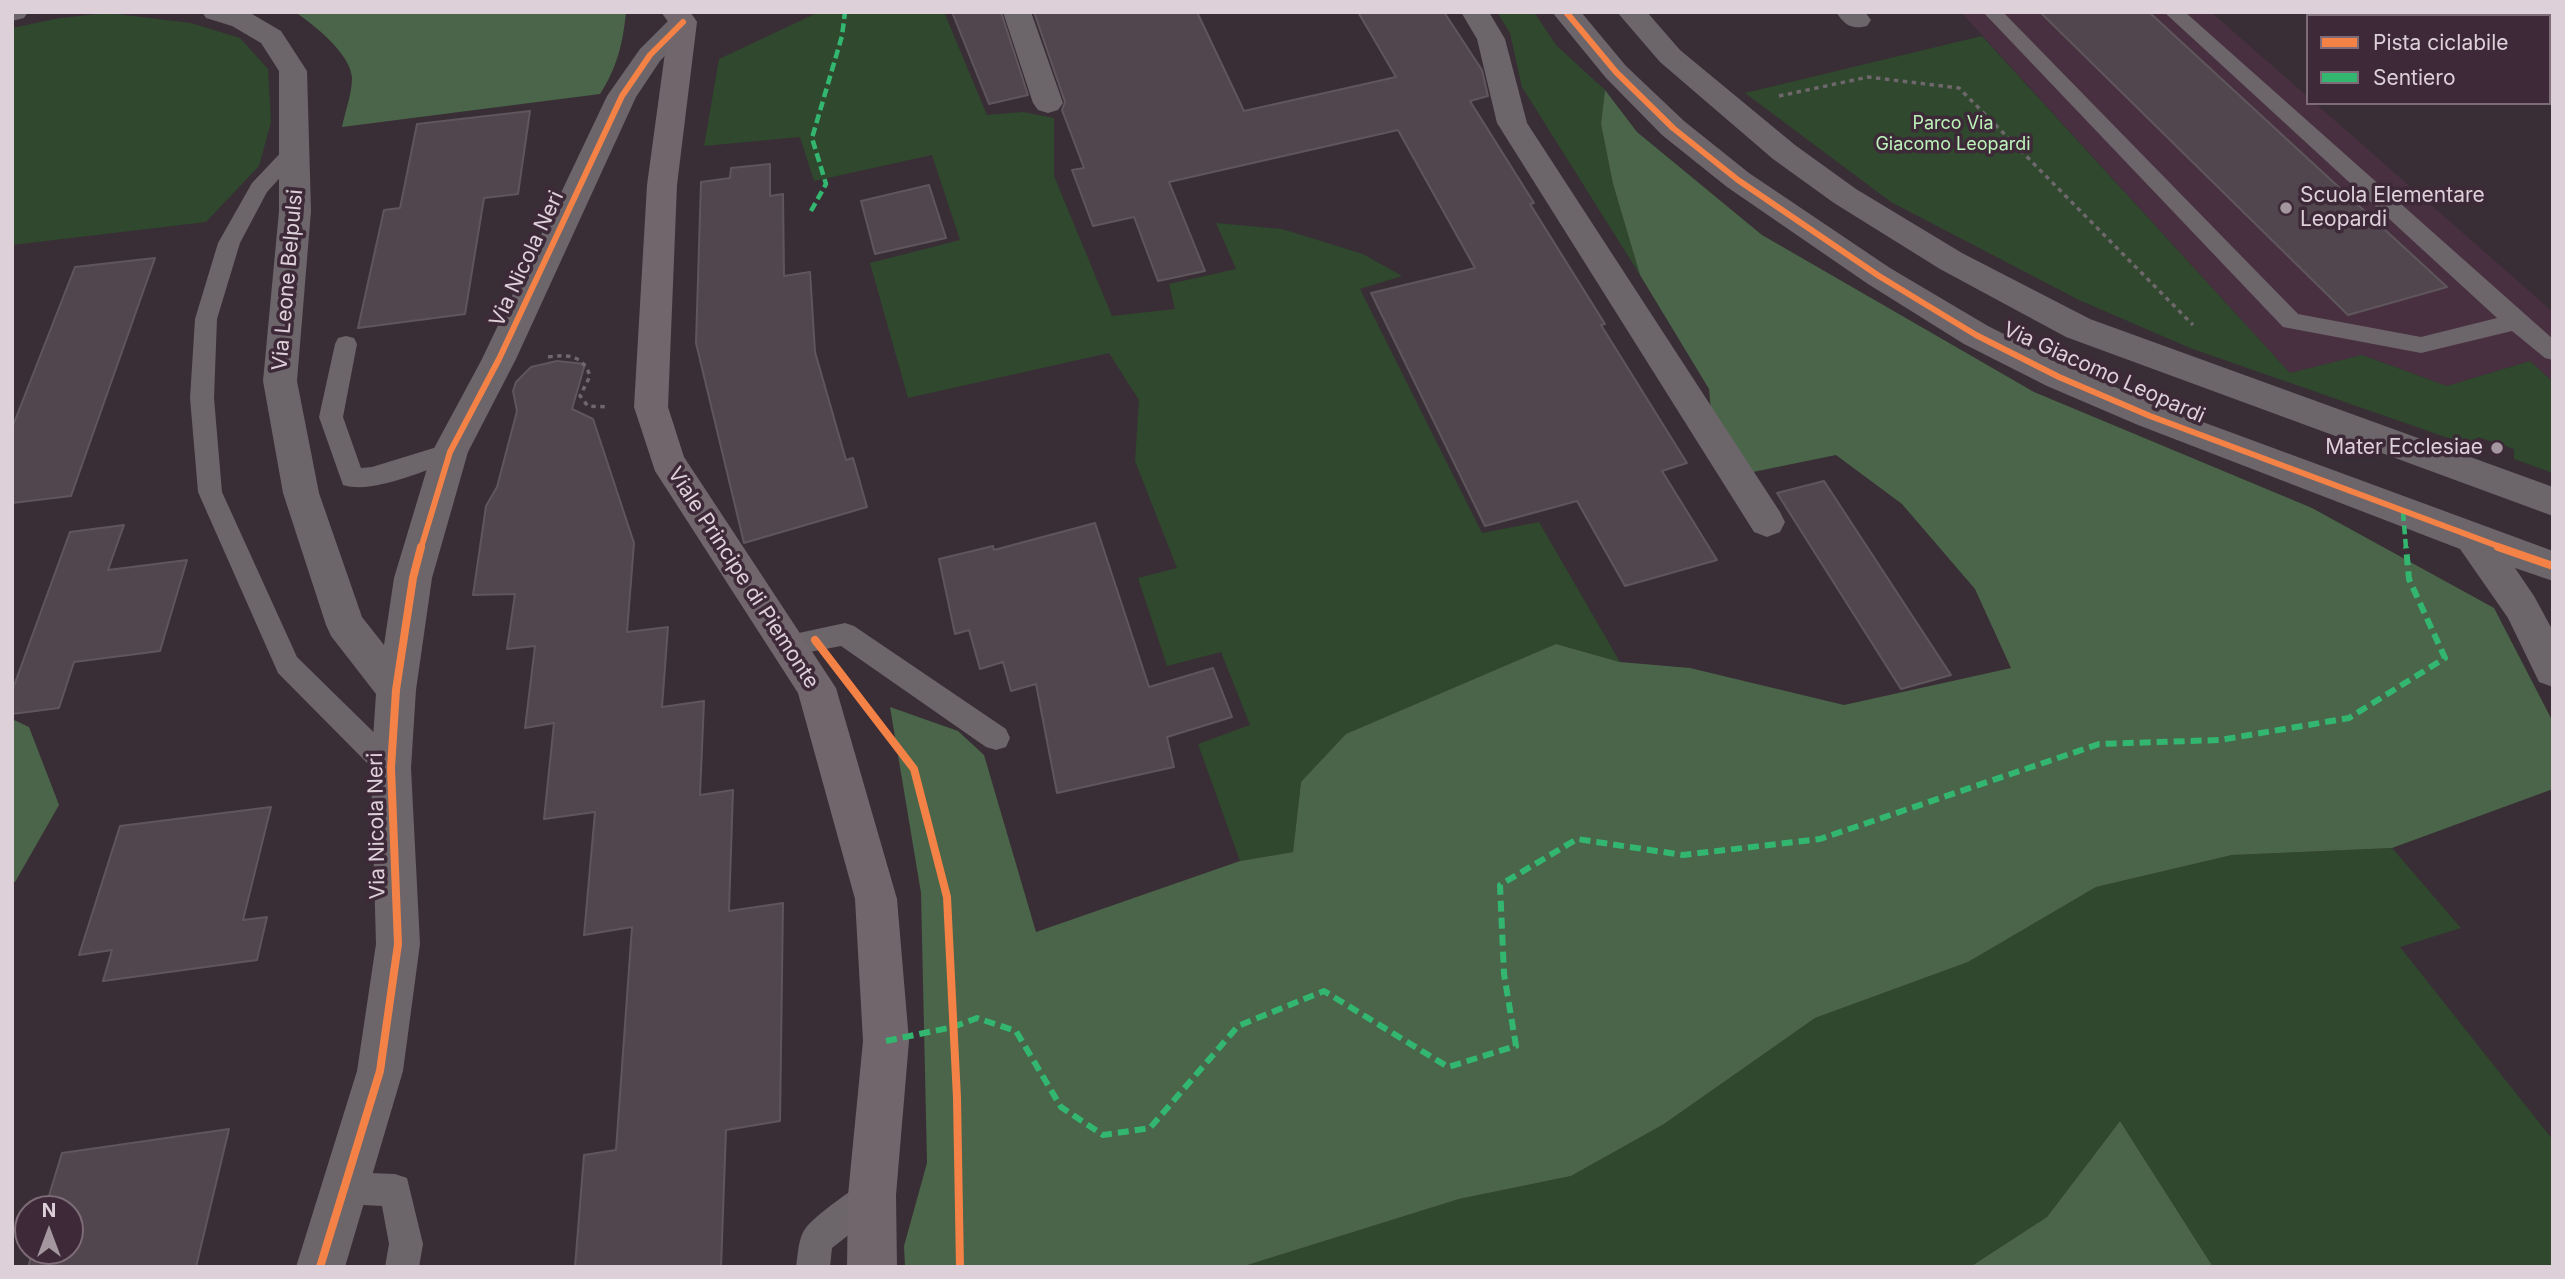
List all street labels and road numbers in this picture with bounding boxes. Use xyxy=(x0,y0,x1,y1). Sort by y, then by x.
street label: Via Nicola Neri xyxy=(485,187,569,331)
street label: Via Leone Belpulsi xyxy=(268,188,308,372)
street label: Via Giacomo Leopardi xyxy=(1999,317,2209,429)
street label: Viale Principe di Piemonte xyxy=(662,463,824,693)
street label: Via Nicola Neri xyxy=(363,752,391,900)

